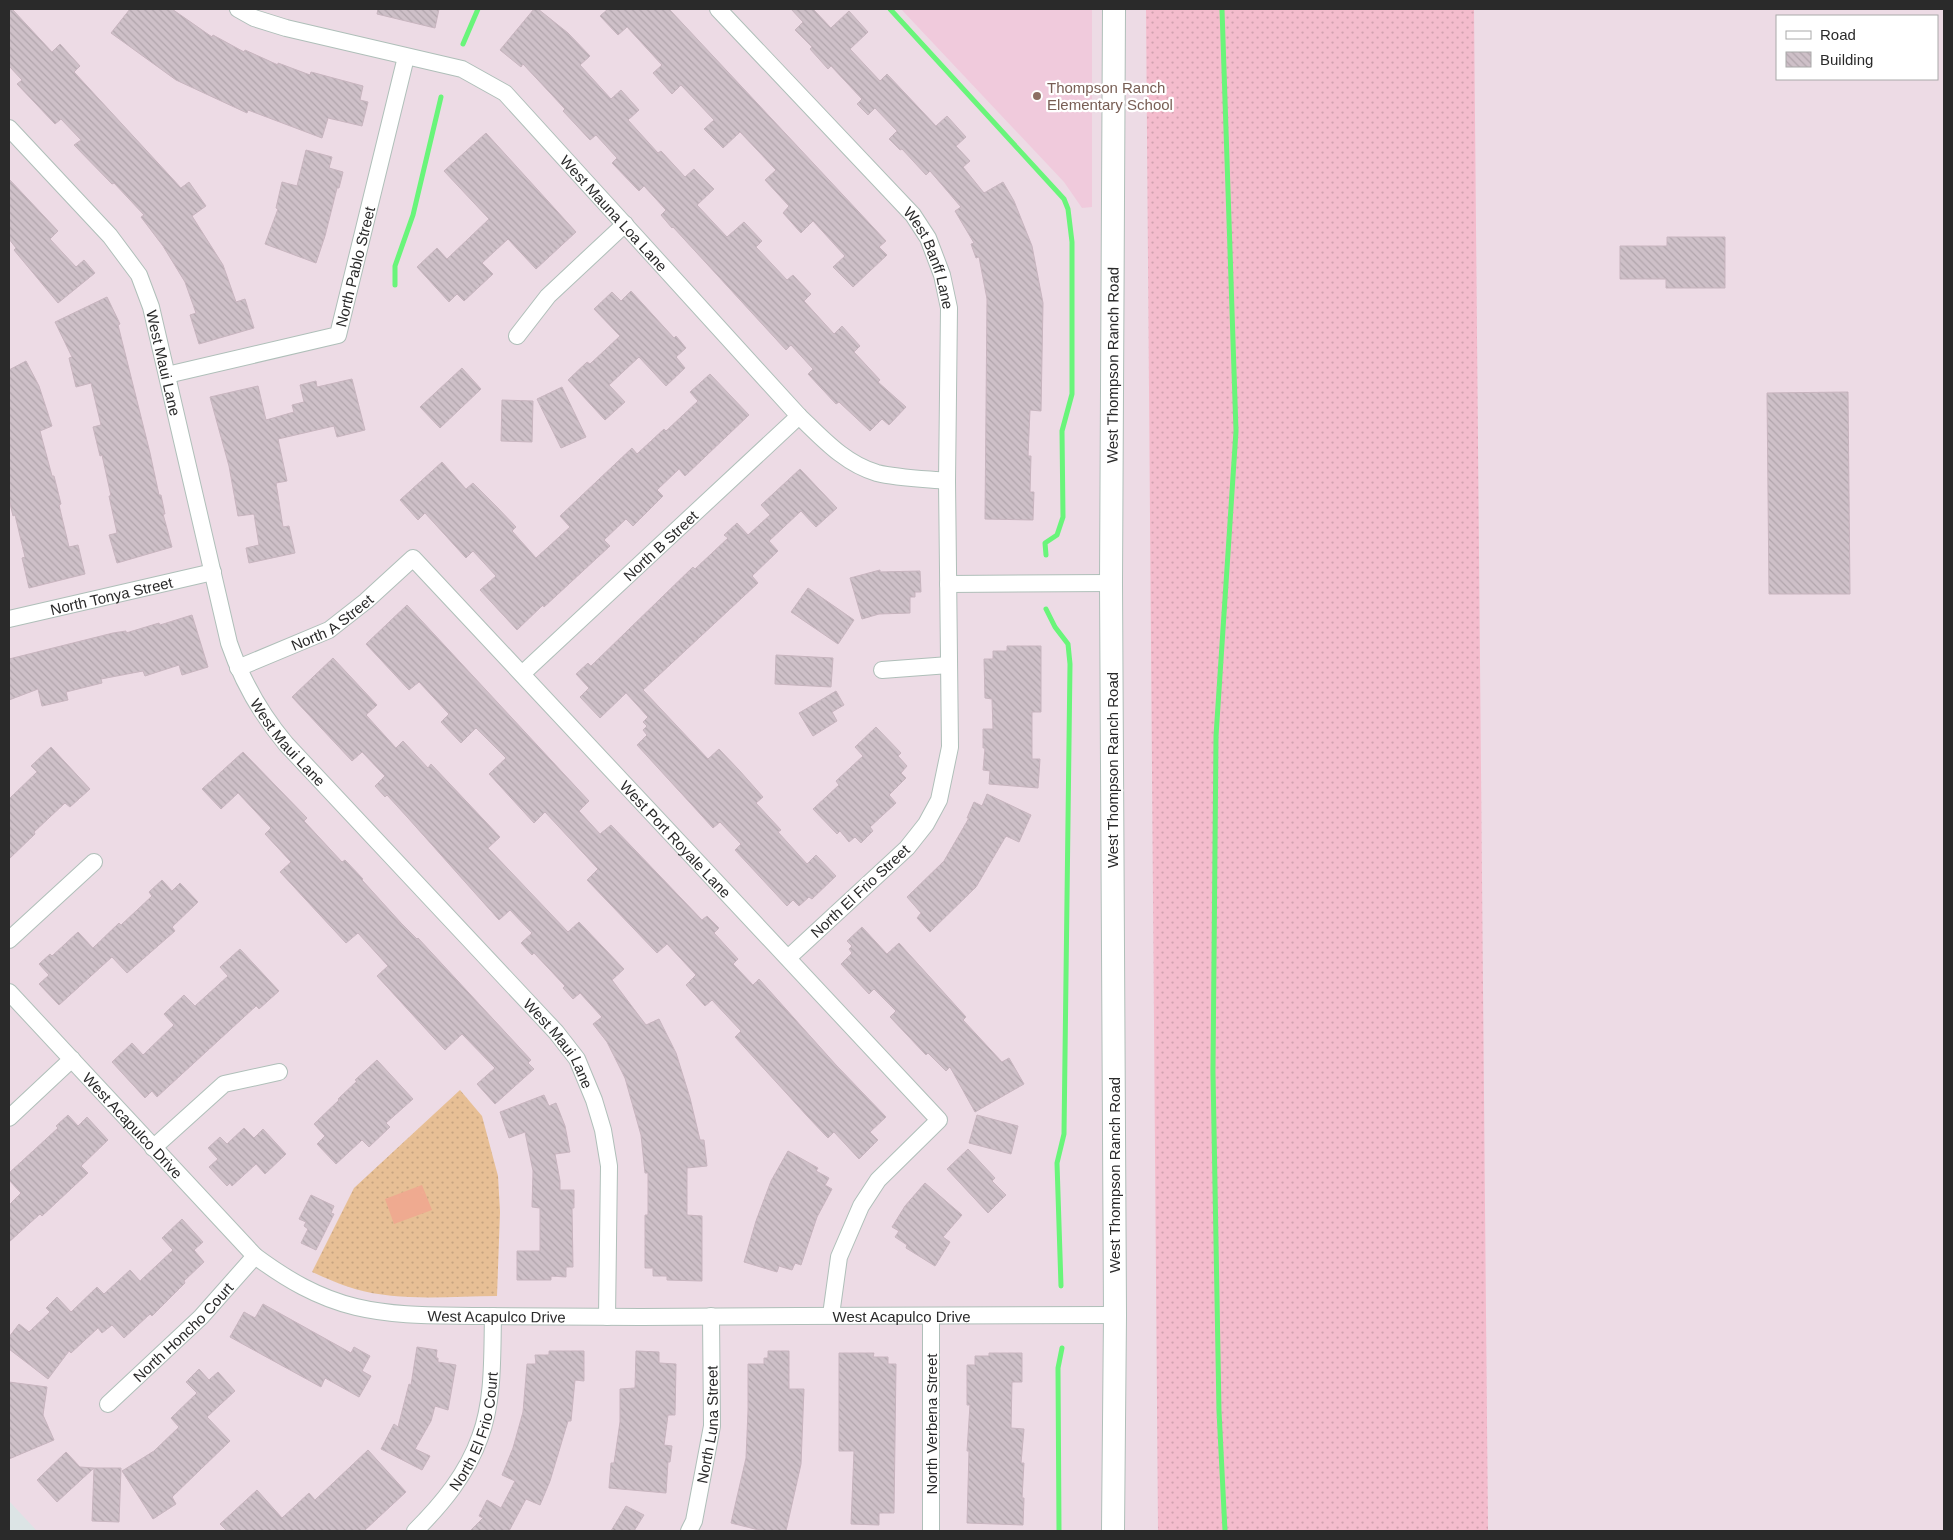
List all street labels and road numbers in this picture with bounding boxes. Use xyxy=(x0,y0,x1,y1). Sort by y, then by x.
street label: West Mauna Loa Lane xyxy=(557,151,671,274)
street label: West Banff Lane xyxy=(901,203,957,311)
street label: North Pablo Street xyxy=(332,204,378,329)
street label: West Thompson Ranch Road xyxy=(1103,267,1121,463)
street label: West Maui Lane xyxy=(143,308,184,417)
street label: North B Street xyxy=(620,506,701,584)
street label: North Tonya Street xyxy=(49,573,175,618)
street label: North A Street xyxy=(288,590,377,653)
street label: West Thompson Ranch Road xyxy=(1104,672,1121,868)
street label: West Maui Lane xyxy=(247,695,329,789)
street label: West Port Royale Lane xyxy=(617,777,735,901)
street label: North El Frio Street xyxy=(807,840,913,941)
street label: West Maui Lane xyxy=(520,995,597,1091)
street label: West Acapulco Drive xyxy=(80,1069,186,1181)
street label: West Thompson Ranch Road xyxy=(1106,1077,1123,1273)
street label: North Honcho Court xyxy=(129,1278,237,1385)
street label: West Acapulco Drive xyxy=(427,1307,566,1325)
street label: West Acapulco Drive xyxy=(833,1307,971,1325)
street label: North Verbena Street xyxy=(923,1353,940,1494)
street label: North Luna Street xyxy=(693,1365,721,1485)
street label: North El Frio Court xyxy=(445,1371,500,1493)

